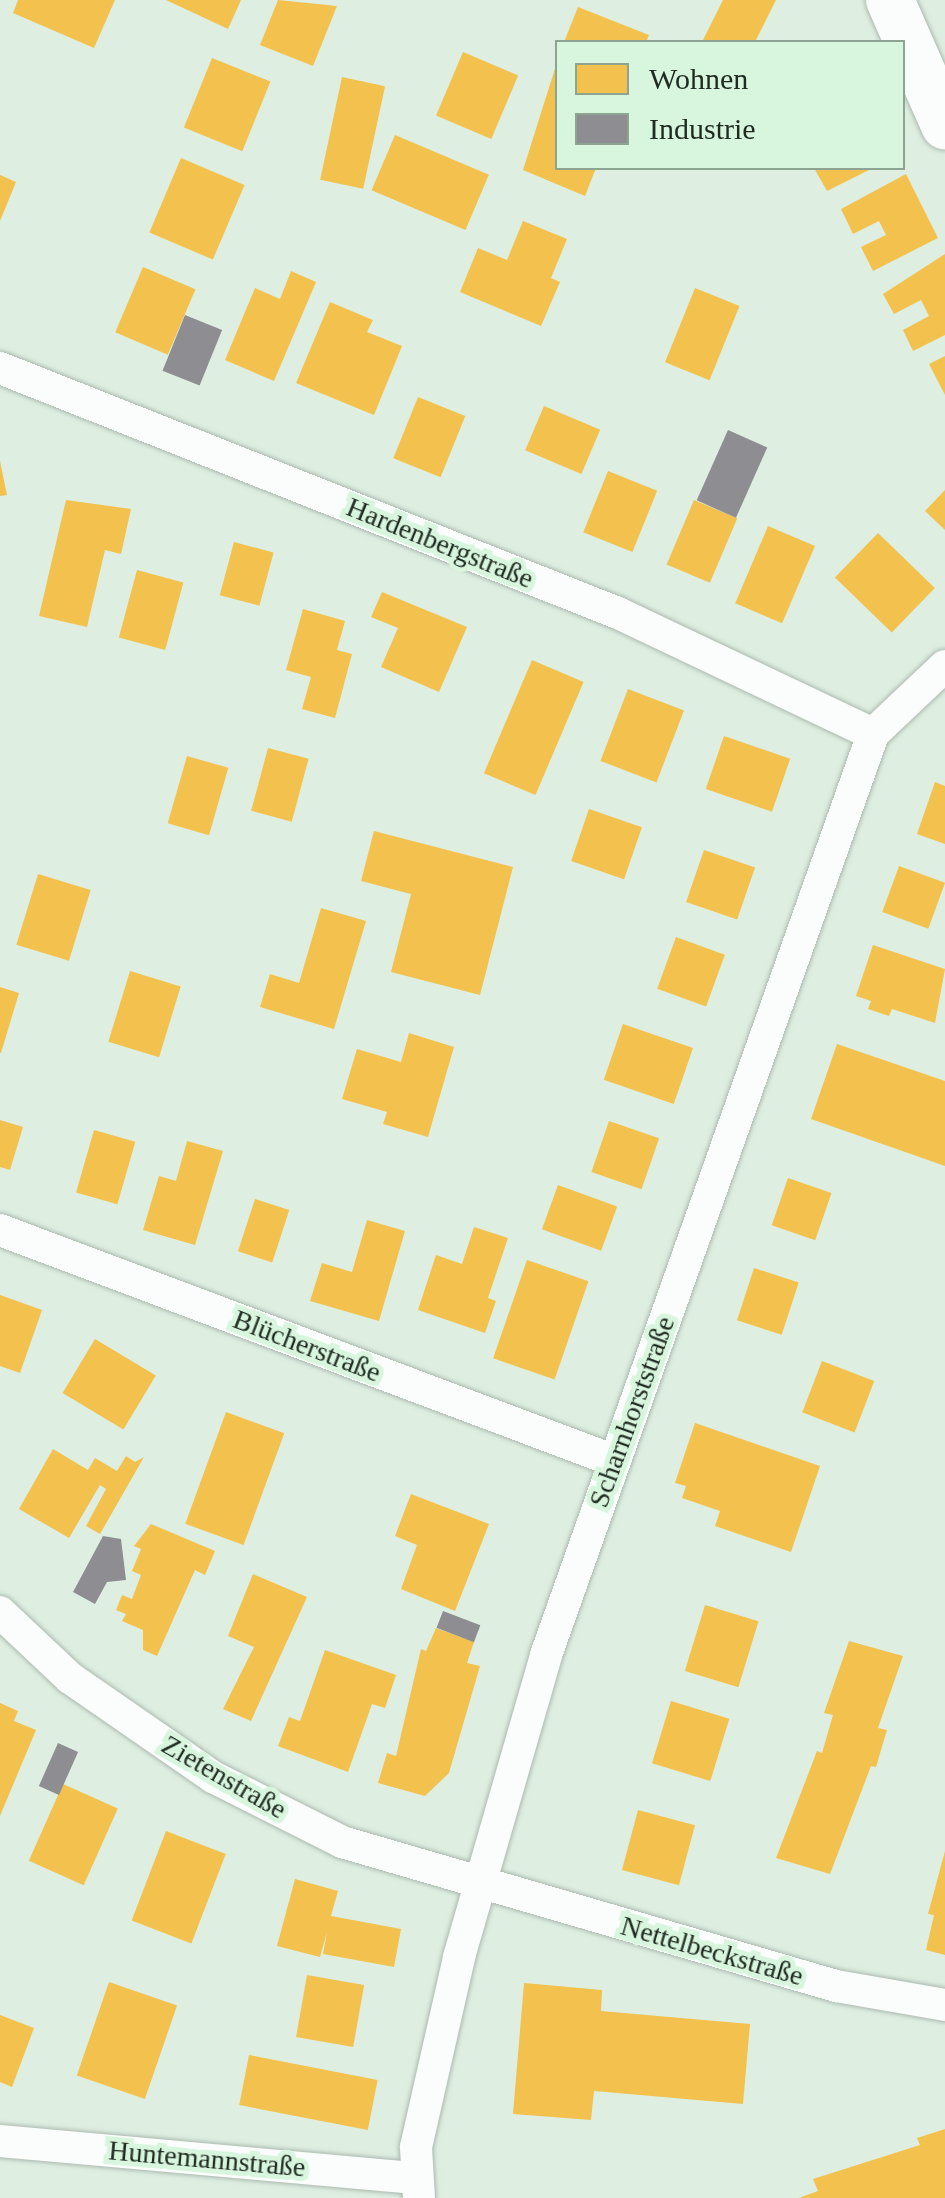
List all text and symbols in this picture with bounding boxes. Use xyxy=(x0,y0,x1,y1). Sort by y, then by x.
legend xyxy=(555,40,905,170)
text: Wohnen xyxy=(649,62,748,95)
text: Industrie xyxy=(649,112,756,145)
street label: Hardenbergstraße xyxy=(342,490,538,596)
street label: Blücherstraße xyxy=(228,1302,386,1390)
street label: Scharnhorststraße xyxy=(582,1312,682,1512)
street label: Zietenstraße xyxy=(156,1728,292,1826)
street label: Nettelbeckstraße xyxy=(617,1909,807,1993)
street label: Huntemannstraße xyxy=(107,2134,307,2184)

